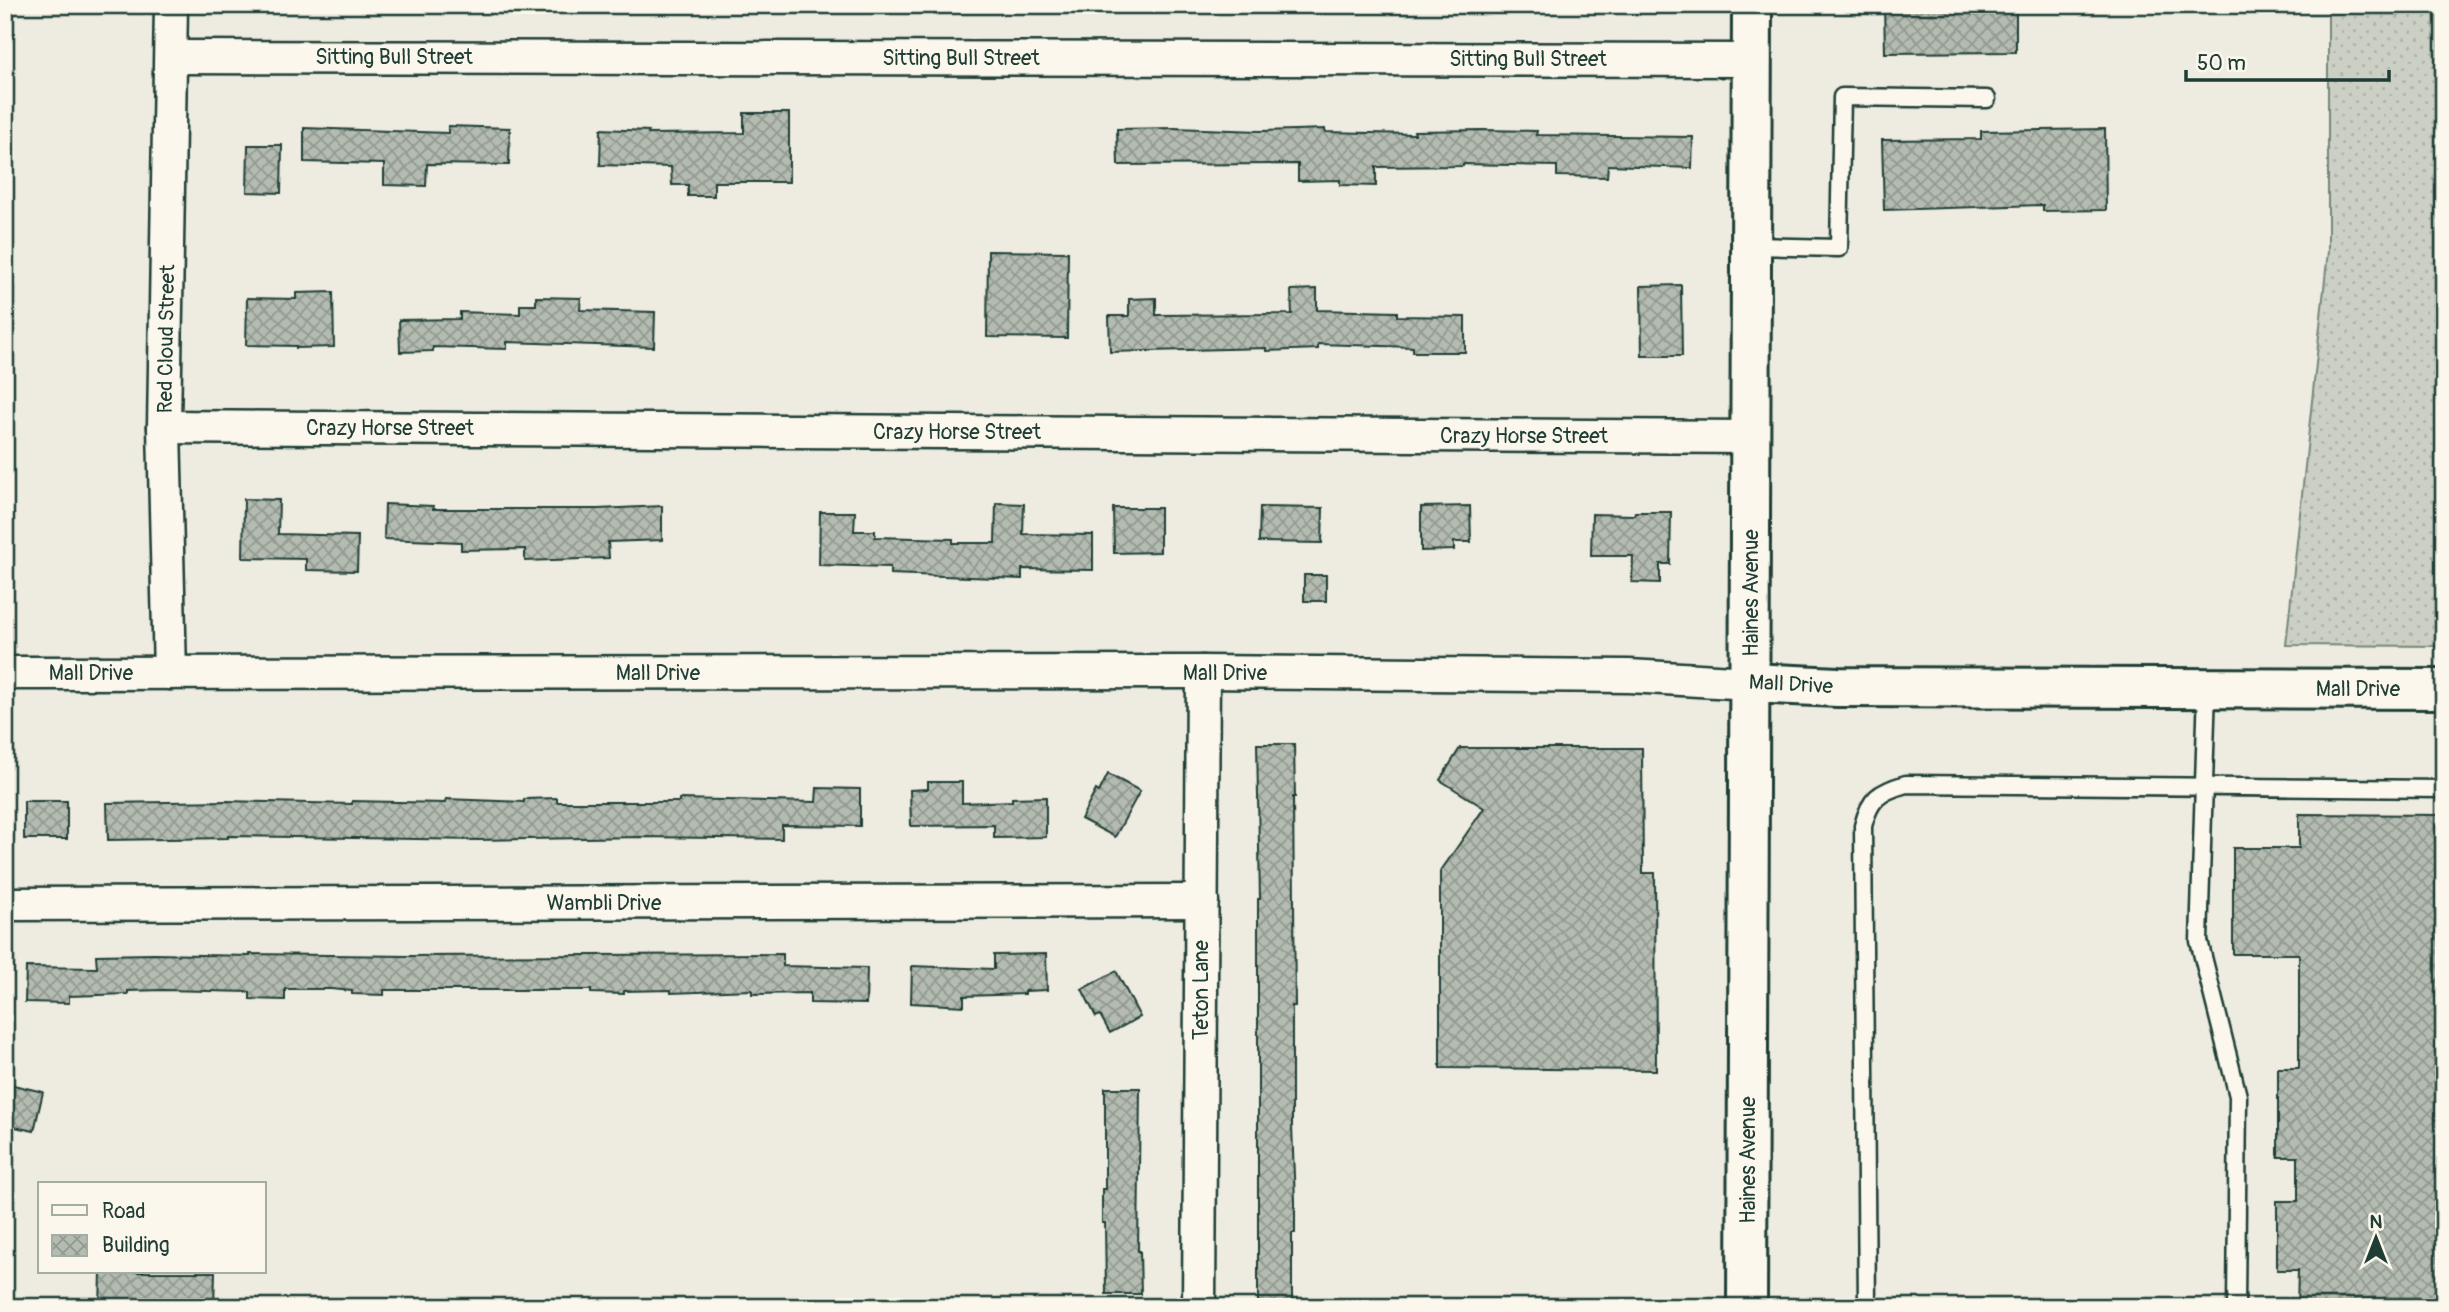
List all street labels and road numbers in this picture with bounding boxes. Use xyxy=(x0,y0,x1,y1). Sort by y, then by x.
street label: Sitting Bull Street xyxy=(315,44,473,71)
street label: Sitting Bull Street xyxy=(882,45,1040,72)
street label: Sitting Bull Street xyxy=(1449,46,1607,73)
street label: Red Cloud Street xyxy=(152,264,181,414)
street label: Crazy Horse Street xyxy=(306,415,475,442)
street label: Crazy Horse Street xyxy=(873,419,1042,446)
street label: Crazy Horse Street xyxy=(1440,423,1609,450)
street label: Haines Avenue xyxy=(1738,529,1765,657)
street label: Mall Drive xyxy=(49,660,134,687)
street label: Mall Drive xyxy=(616,660,701,687)
street label: Mall Drive xyxy=(1183,660,1268,687)
street label: Mall Drive xyxy=(1748,669,1834,700)
street label: Mall Drive xyxy=(2316,676,2401,703)
street label: Wambli Drive xyxy=(547,890,662,917)
street label: Teton Lane xyxy=(1188,939,1215,1040)
street label: Haines Avenue xyxy=(1735,1096,1762,1224)

